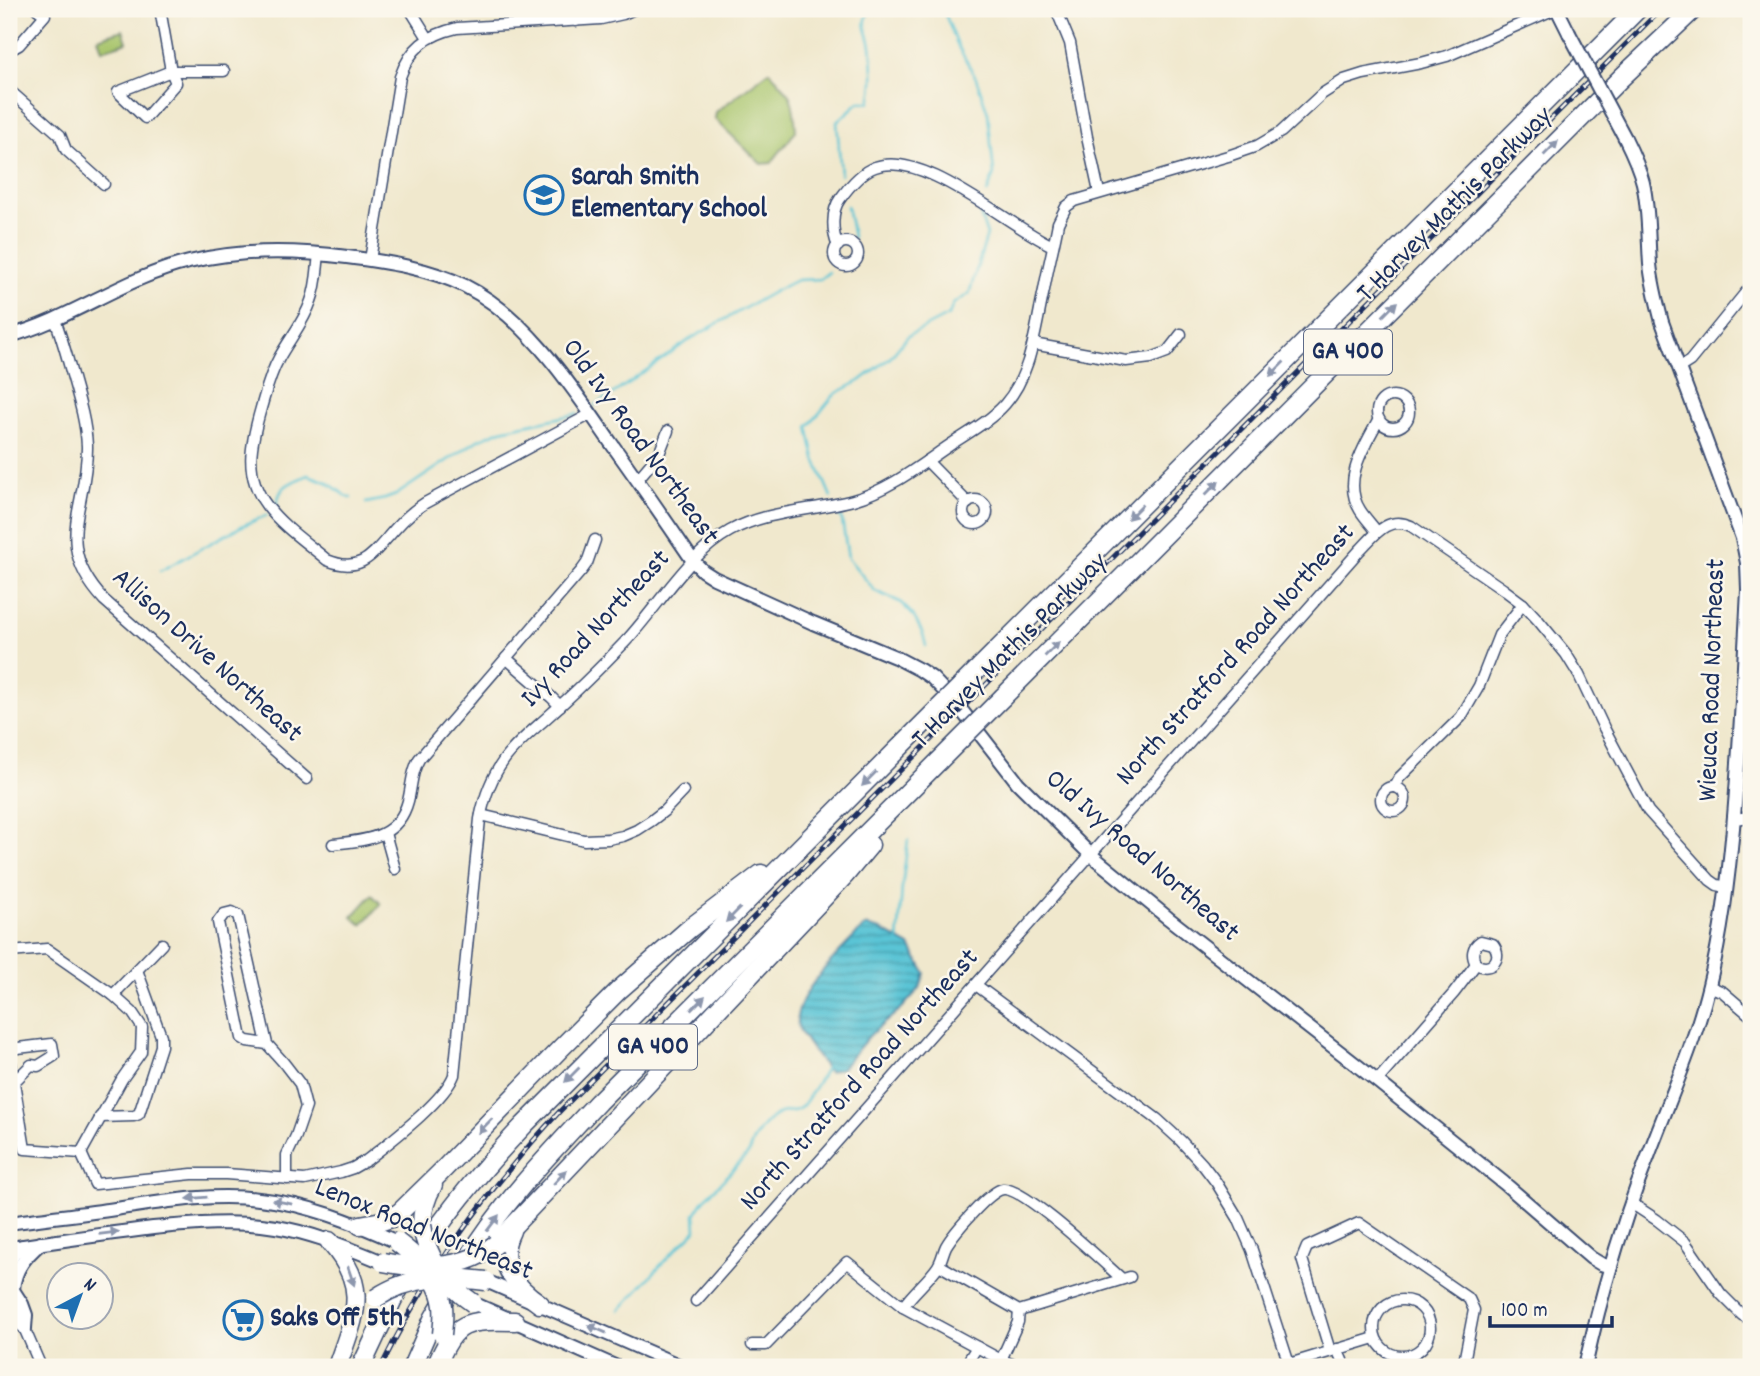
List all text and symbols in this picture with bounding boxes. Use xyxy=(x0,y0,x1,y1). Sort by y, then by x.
street label: T Harvey Mathis Parkway xyxy=(1349,98,1564,313)
one-way arrow xyxy=(1543,140,1559,156)
place label: Sarah Smith Elementary School xyxy=(571,159,767,231)
school or university icon: Sarah Smith Elementary School xyxy=(523,174,565,216)
one-way arrow xyxy=(1382,301,1398,318)
road number: GA 400 xyxy=(1304,330,1392,374)
street label: Old Ivy Road Northeast xyxy=(550,332,728,554)
one-way arrow xyxy=(1269,360,1286,377)
one-way arrow xyxy=(1204,479,1221,496)
one-way arrow xyxy=(1126,503,1143,520)
street label: North Stratford Road Northeast xyxy=(1108,516,1366,796)
street label: Ivy Road Northeast xyxy=(513,542,681,718)
street label: T Harvey Mathis Parkway xyxy=(904,544,1119,759)
street label: Wieuca Road Northeast xyxy=(1690,558,1738,802)
street label: Allison Drive Northeast xyxy=(102,560,310,754)
one-way arrow xyxy=(1043,640,1060,657)
street label: Old Ivy Road Northeast xyxy=(1035,761,1247,953)
one-way arrow xyxy=(861,770,878,786)
one-way arrow xyxy=(724,906,741,923)
street label: North Stratford Road Northeast xyxy=(732,941,990,1221)
one-way arrow xyxy=(689,995,706,1011)
road number: GA 400 xyxy=(609,1024,697,1070)
one-way arrow xyxy=(563,1067,580,1084)
one-way arrow xyxy=(478,1117,494,1134)
street label: Lenox Road Northeast xyxy=(308,1169,538,1293)
one-way arrow xyxy=(551,1169,567,1186)
one-way arrow xyxy=(186,1193,208,1204)
one-way arrow xyxy=(271,1197,293,1208)
one-way arrow xyxy=(486,1214,500,1232)
one-way arrow xyxy=(98,1228,120,1239)
north arrow xyxy=(46,1260,116,1330)
one-way arrow xyxy=(346,1265,357,1286)
text: N xyxy=(76,1273,101,1299)
scale bar xyxy=(1490,1285,1613,1329)
text: 100 m xyxy=(1501,1297,1548,1327)
supermarket icon: Saks Off 5th xyxy=(222,1299,264,1341)
place label: Saks Off 5th xyxy=(270,1300,403,1340)
one-way arrow xyxy=(587,1324,608,1335)

